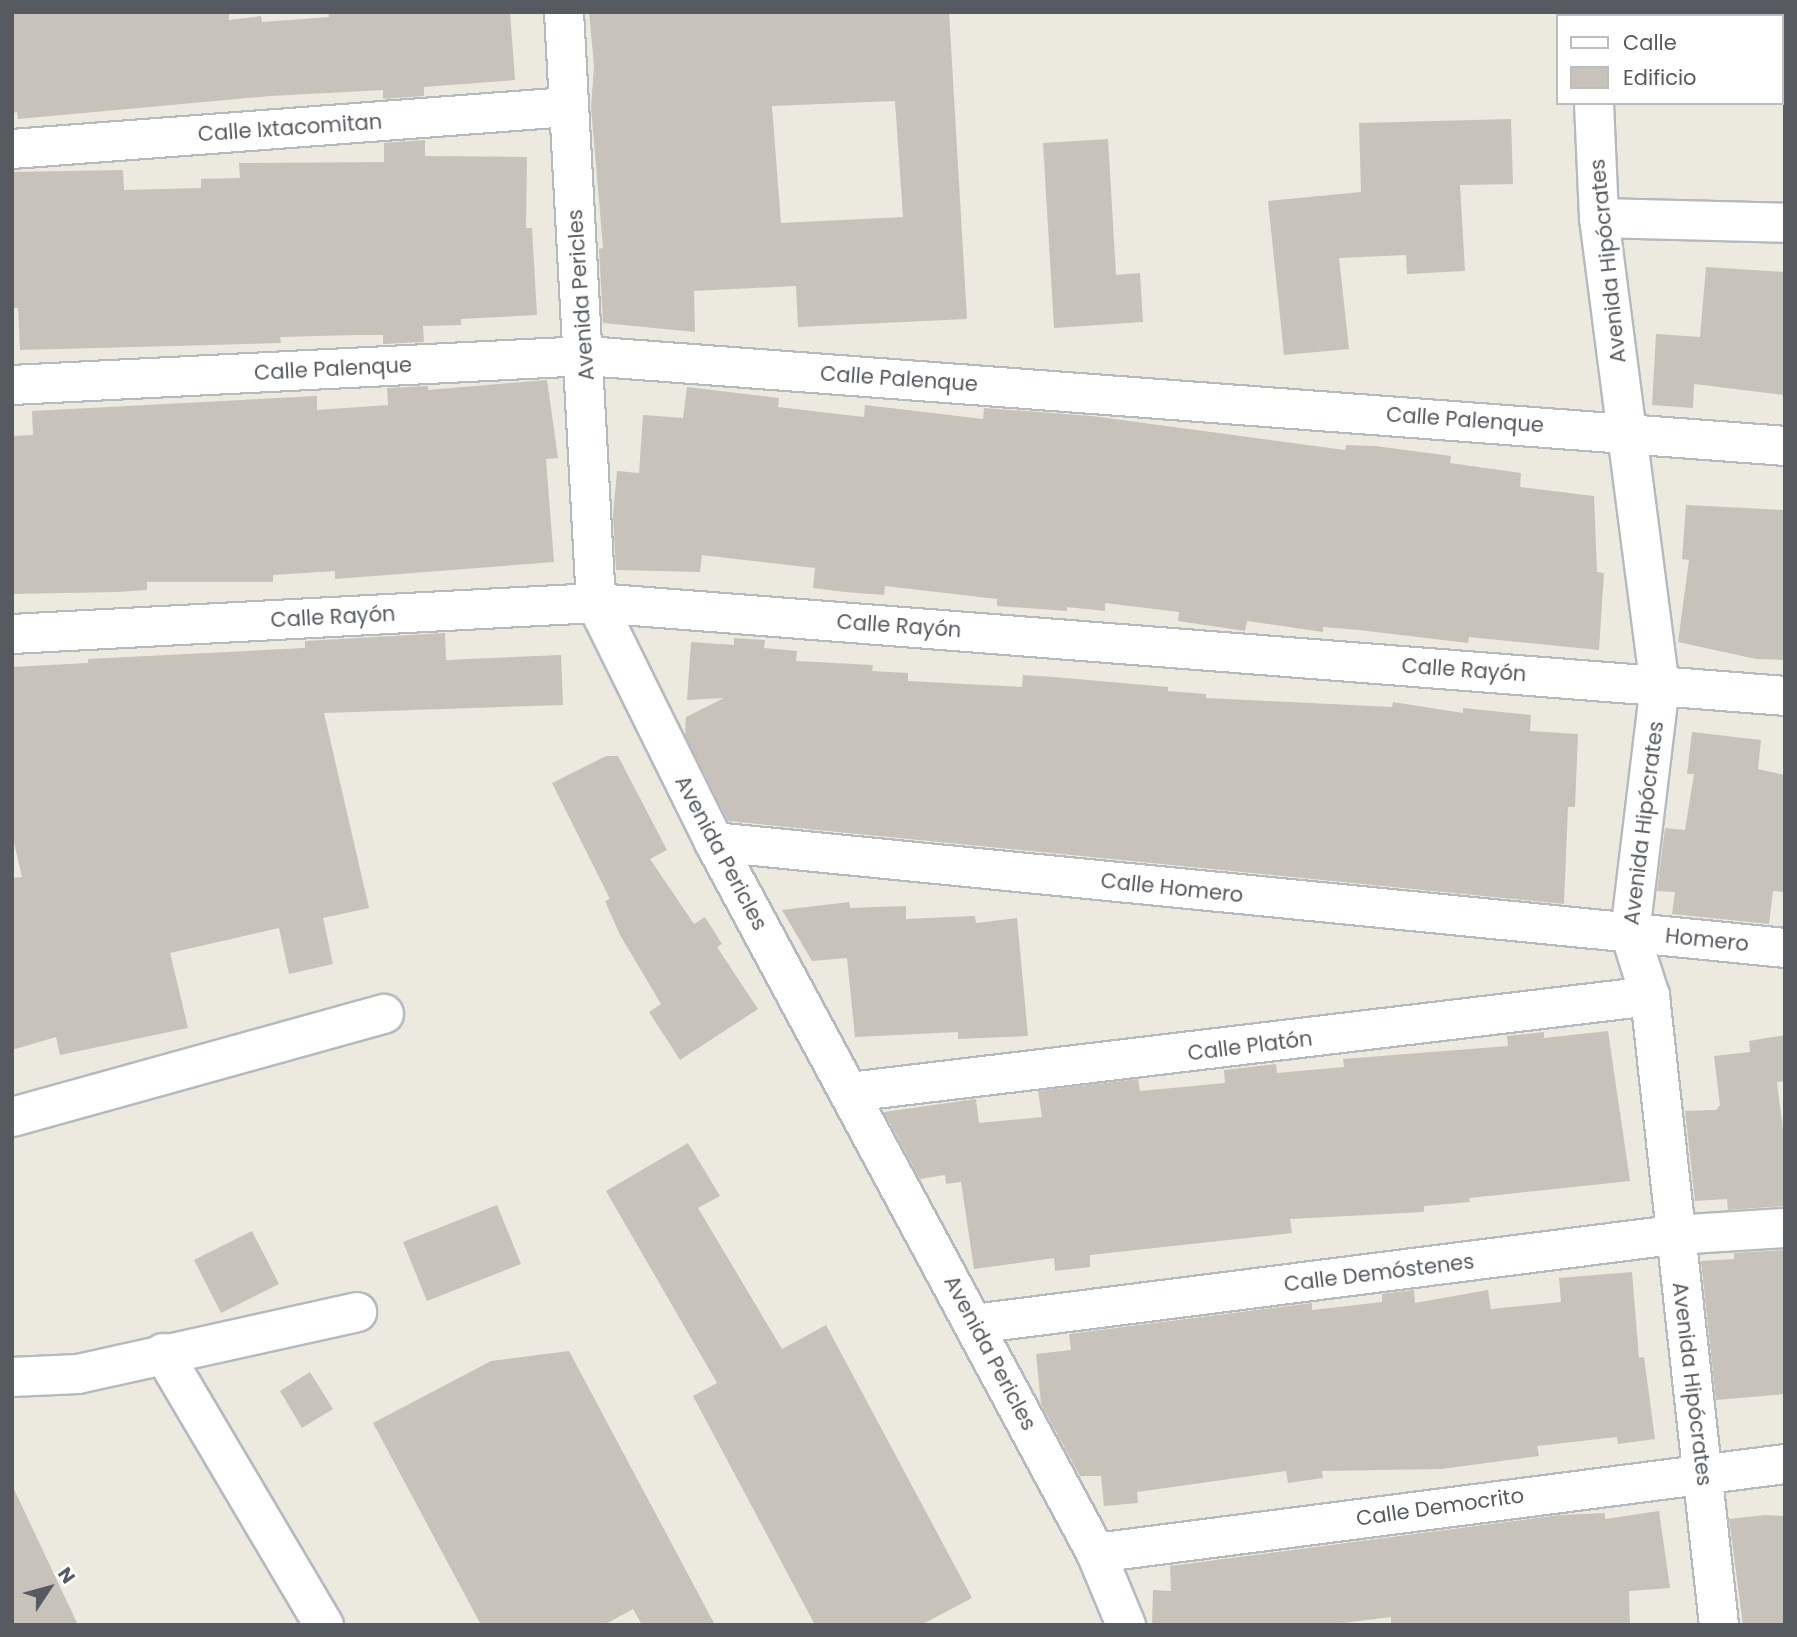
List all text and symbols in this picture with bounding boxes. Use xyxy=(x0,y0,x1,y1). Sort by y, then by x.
legend xyxy=(1556,14,1783,105)
text: Calle xyxy=(1623,28,1677,57)
text: Edificio xyxy=(1623,63,1697,92)
street label: Calle Ixtacomitan xyxy=(197,109,383,147)
street label: Avenida Hipócrates xyxy=(1585,158,1631,364)
street label: Avenida Pericles xyxy=(562,209,600,381)
street label: Calle Palenque xyxy=(253,352,413,386)
street label: Calle Palenque xyxy=(819,361,979,397)
street label: Calle Palenque xyxy=(1385,402,1545,438)
street label: Calle Rayón xyxy=(270,601,396,633)
street label: Calle Rayón xyxy=(836,609,962,643)
street label: Calle Rayón xyxy=(1401,653,1527,687)
street label: Avenida Hipócrates xyxy=(1619,720,1669,926)
street label: Avenida Pericles xyxy=(670,771,772,935)
street label: Calle Homero xyxy=(1099,868,1245,908)
street label: Homero xyxy=(1664,923,1750,957)
street label: Calle Platón xyxy=(1186,1026,1314,1066)
street label: Calle Demóstenes xyxy=(1283,1249,1475,1297)
street label: Avenida Pericles xyxy=(939,1271,1041,1435)
street label: Avenida Hipócrates xyxy=(1667,1281,1717,1487)
street label: Calle Democrito xyxy=(1355,1483,1525,1531)
north arrow xyxy=(14,1553,84,1623)
text: N xyxy=(51,1562,82,1589)

